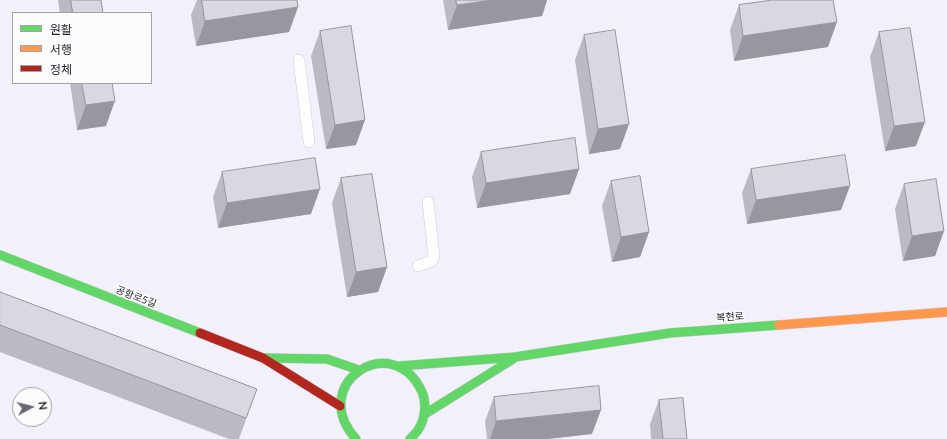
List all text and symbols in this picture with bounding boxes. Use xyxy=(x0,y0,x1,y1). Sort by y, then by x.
legend xyxy=(12,12,152,84)
text: 원활 xyxy=(50,22,72,37)
text: 서행 xyxy=(50,42,72,57)
text: 정체 xyxy=(50,62,72,77)
street label: 공항로5길 xyxy=(114,284,158,310)
street label: 복현로 xyxy=(716,310,744,324)
north arrow xyxy=(12,387,52,427)
text: N xyxy=(36,401,50,411)

